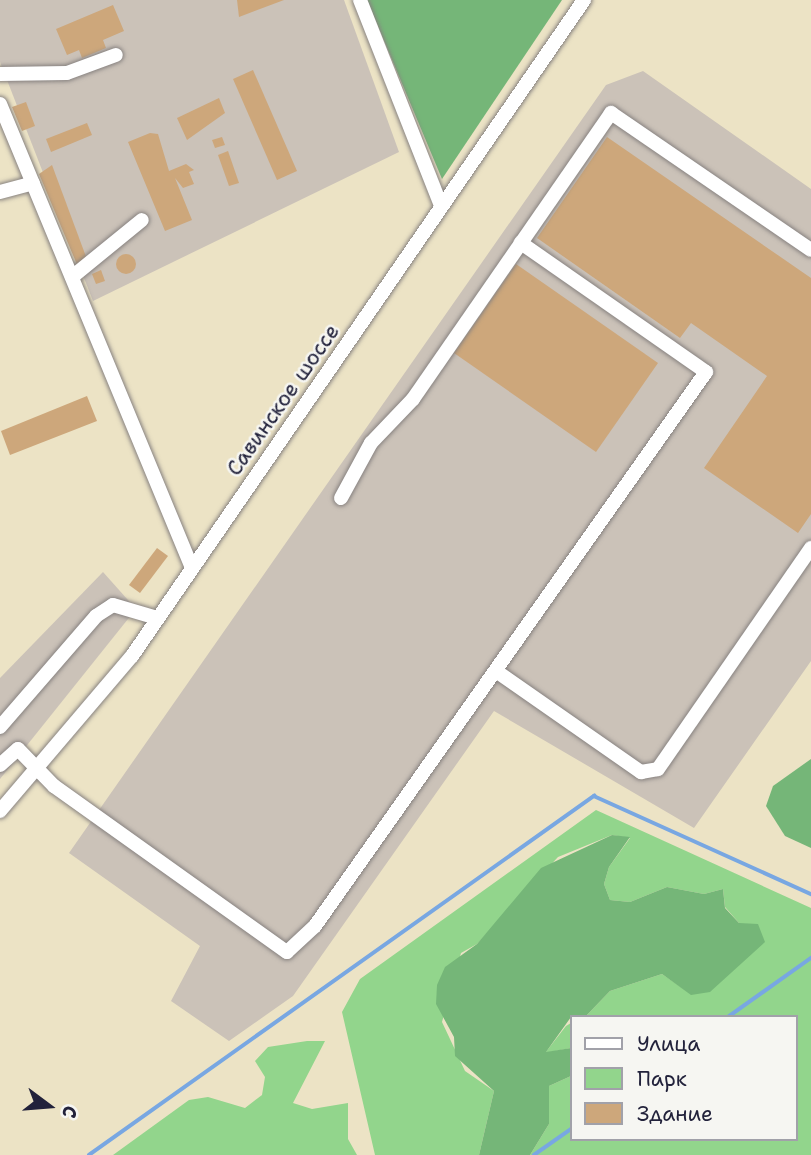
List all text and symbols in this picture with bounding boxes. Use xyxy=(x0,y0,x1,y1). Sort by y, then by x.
street label: Савинское шоссе xyxy=(221,320,345,480)
legend xyxy=(570,1015,797,1141)
text: Улица xyxy=(637,1030,700,1058)
text: Парк xyxy=(637,1065,687,1093)
north arrow xyxy=(14,1071,84,1141)
text: Здание xyxy=(637,1100,713,1128)
text: С xyxy=(56,1103,83,1121)

